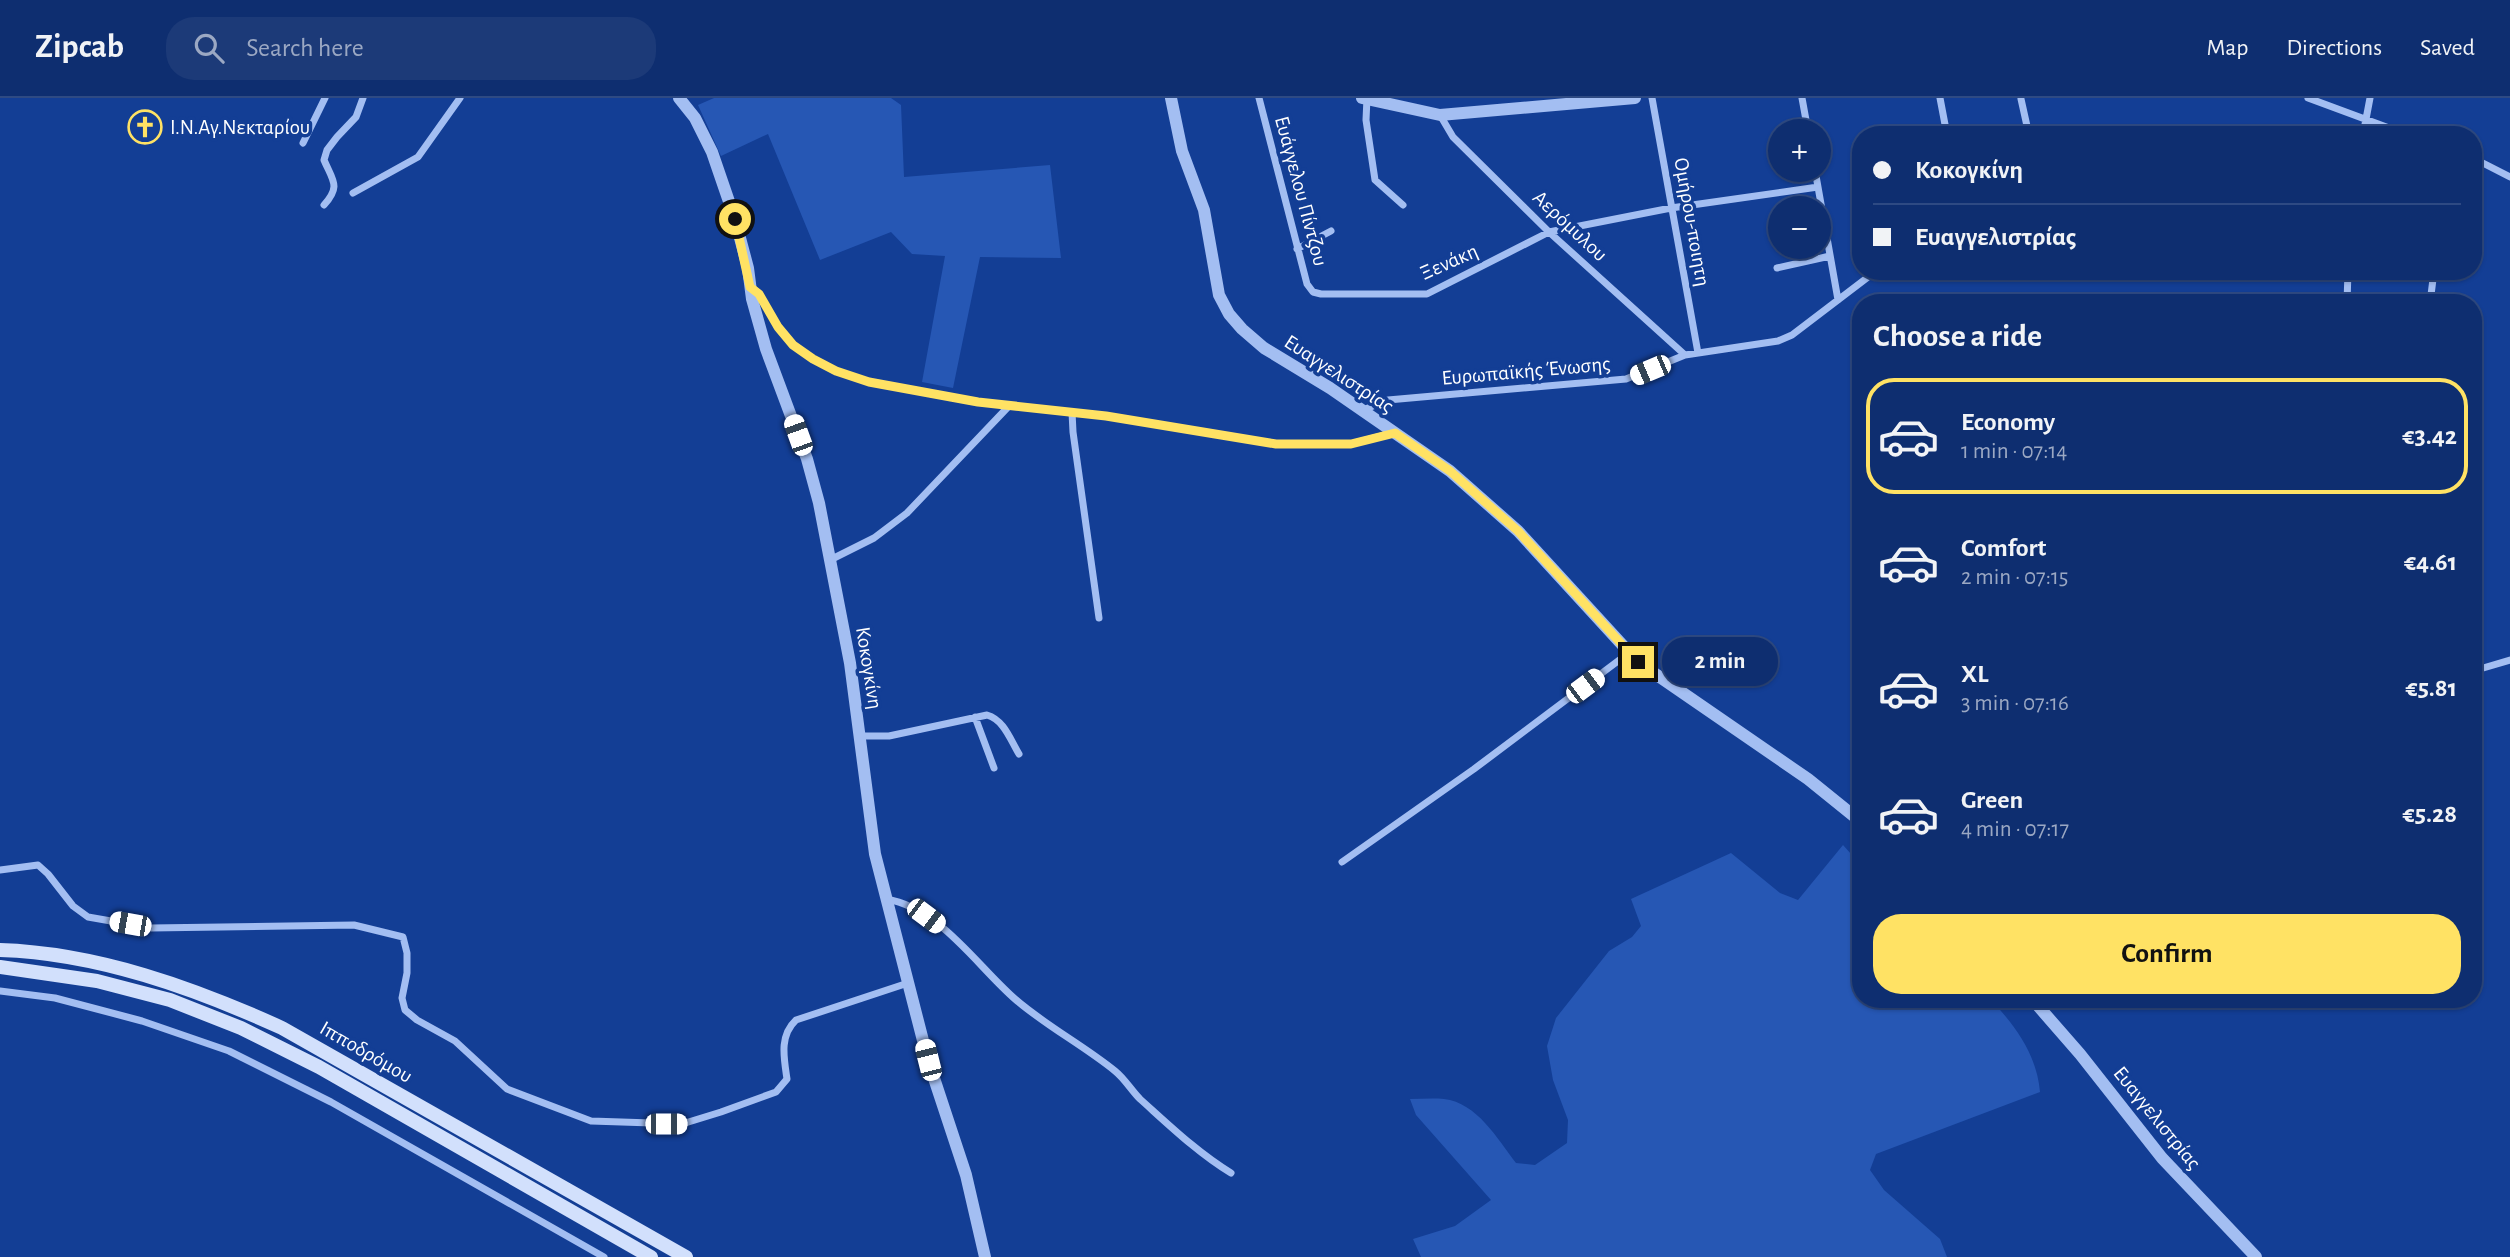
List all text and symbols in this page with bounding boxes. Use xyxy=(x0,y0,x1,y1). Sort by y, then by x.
search box xyxy=(166,17,656,80)
icon: search xyxy=(190,29,228,67)
text: Zipcab xyxy=(35,31,124,64)
text: Search here xyxy=(246,35,364,61)
text: Map xyxy=(2206,36,2248,60)
text: Directions xyxy=(2286,36,2382,60)
text: Saved xyxy=(2420,36,2475,60)
church icon: Ι.Ν.Αγ.Νεκταρίου xyxy=(126,108,164,146)
street label: Ευάγγελου Πίντζου xyxy=(1271,114,1331,268)
place label: Ι.Ν.Αγ.Νεκταρίου xyxy=(170,117,310,138)
map controls xyxy=(1768,119,1831,259)
button: + xyxy=(1768,119,1831,182)
street label: Ομήρου-ποιητη xyxy=(1670,156,1714,288)
text: Κοκογκίνη xyxy=(1915,157,2023,183)
street label: Αερόμυλου xyxy=(1529,187,1611,265)
button: − xyxy=(1768,196,1831,259)
route start xyxy=(719,203,751,235)
text: Ευαγγελιστρίας xyxy=(1915,224,2076,250)
street label: Ξενάκη xyxy=(1417,240,1481,284)
text: Choose a ride xyxy=(1873,320,2042,352)
street label: Ευαγγελιστρίας xyxy=(1281,331,1397,417)
car xyxy=(1627,352,1674,388)
street label: Ευρωπαϊκής Ένωσης xyxy=(1441,353,1611,389)
icon: car xyxy=(1877,405,1940,468)
text: Economy xyxy=(1961,409,2055,435)
car xyxy=(781,412,816,458)
text: €3.42 xyxy=(2402,423,2457,449)
text: 1 min · 07:14 xyxy=(1961,440,2067,463)
icon: car xyxy=(1877,531,1940,594)
text: Comfort xyxy=(1961,535,2046,561)
text: €4.61 xyxy=(2404,549,2457,575)
text: 2 min · 07:15 xyxy=(1961,566,2068,589)
street label: Κοκογκίνη xyxy=(852,625,886,711)
callout: 2 min xyxy=(1662,638,1778,686)
route end xyxy=(1622,646,1654,678)
text: 2 min xyxy=(1694,650,1746,673)
icon: car xyxy=(1877,657,1940,720)
text: XL xyxy=(1961,661,1988,687)
car xyxy=(1562,665,1609,707)
text: €5.81 xyxy=(2405,675,2457,701)
text: 3 min · 07:16 xyxy=(1961,692,2069,715)
icon: car xyxy=(1877,783,1940,846)
text: Green xyxy=(1961,787,2023,813)
text: €5.28 xyxy=(2403,801,2457,827)
text: 4 min · 07:17 xyxy=(1961,818,2069,841)
car xyxy=(903,895,950,937)
car xyxy=(108,910,153,938)
button: Confirm xyxy=(1873,914,2461,994)
street label: Ιπποδρόμου xyxy=(316,1017,416,1087)
car xyxy=(913,1037,944,1083)
street label: Ευαγγελιστρίας xyxy=(2109,1063,2205,1173)
car xyxy=(646,1114,688,1135)

